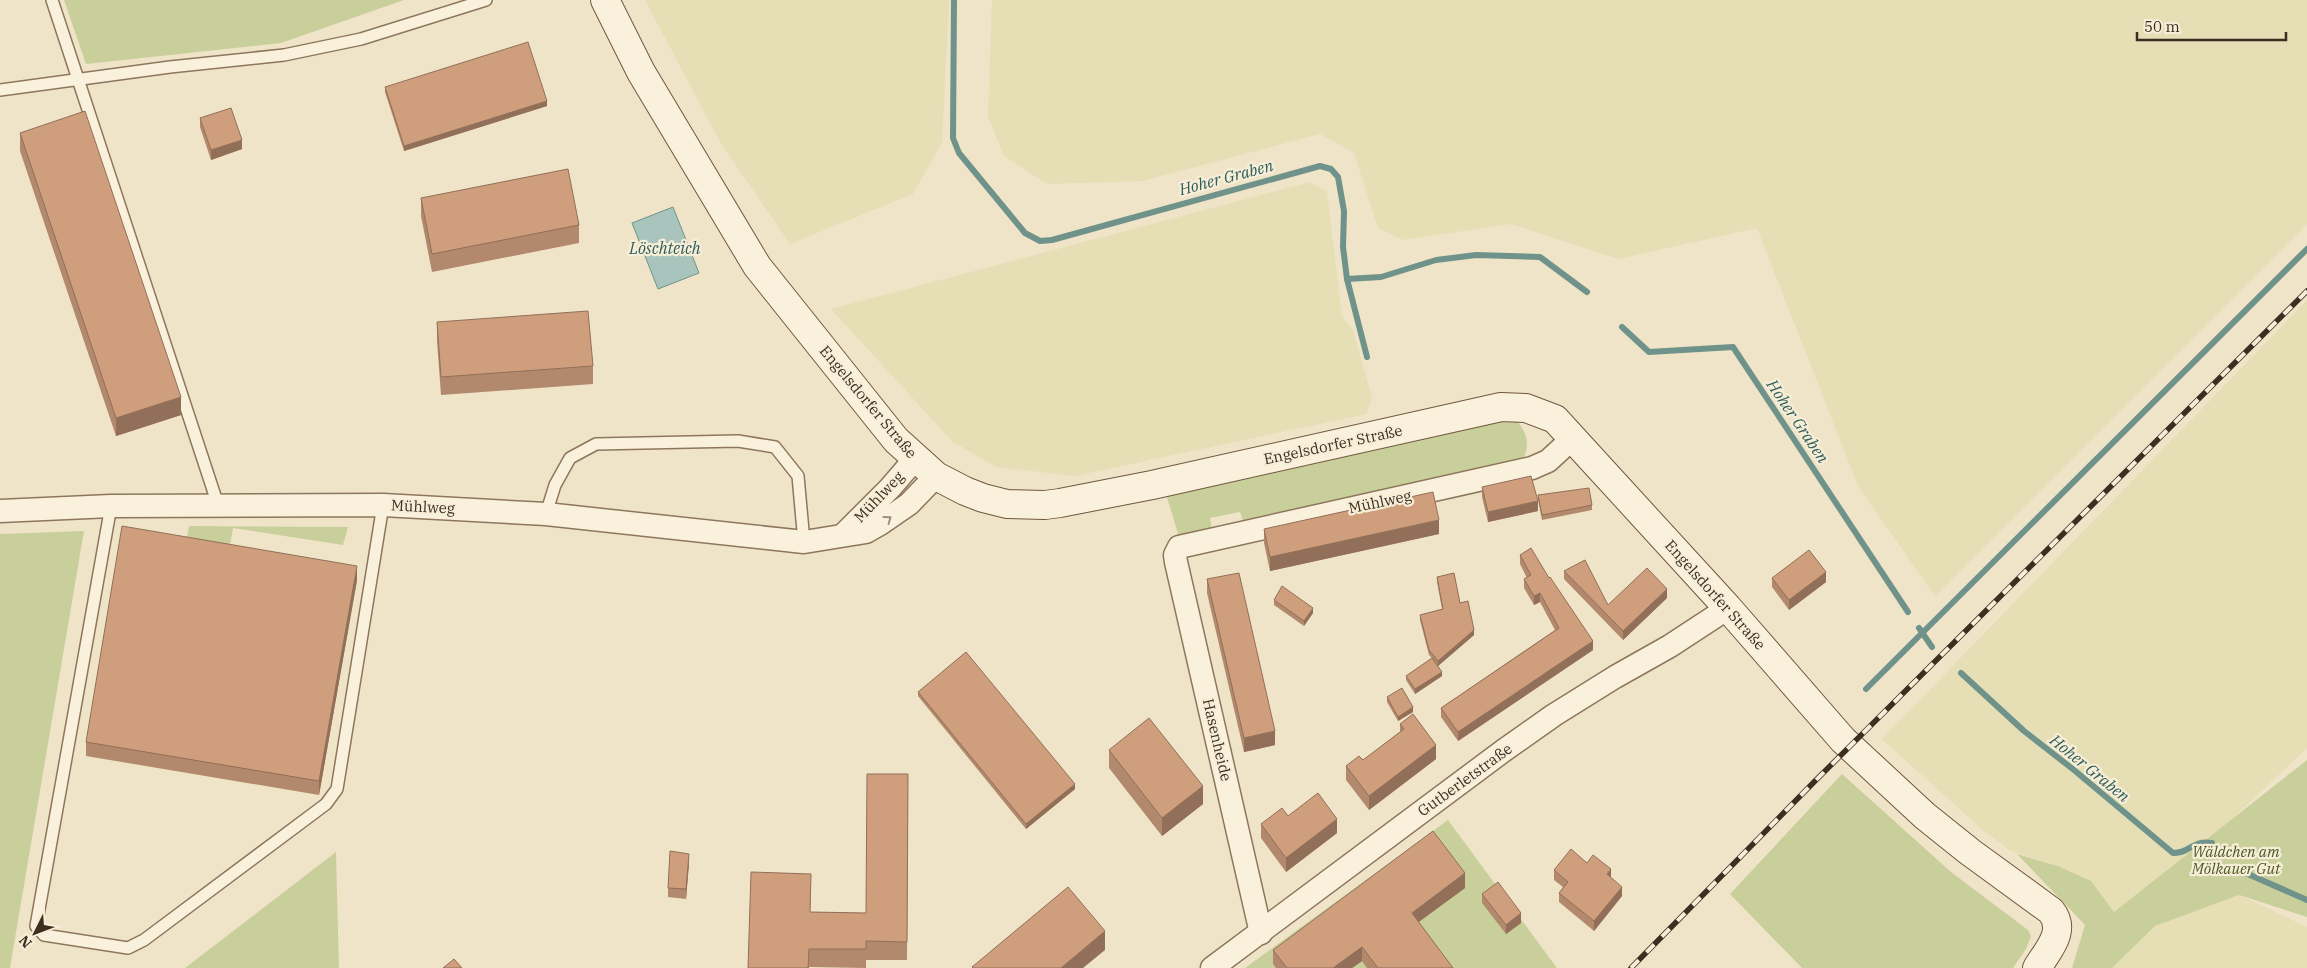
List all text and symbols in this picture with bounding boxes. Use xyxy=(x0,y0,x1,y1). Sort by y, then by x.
scale bar xyxy=(2137,10,2286,42)
text: 50 m xyxy=(2144,17,2180,36)
water label: Hoher Graben xyxy=(1176,155,1275,199)
water label: Löschteich xyxy=(628,238,701,258)
street label: Engelsdorfer Straße xyxy=(816,341,921,462)
water label: Hoher Graben xyxy=(1762,375,1833,467)
street label: Engelsdorfer Straße xyxy=(1262,421,1404,469)
street label: Mühlweg xyxy=(850,467,908,526)
street label: Mühlweg xyxy=(1347,486,1413,517)
street label: Mühlweg xyxy=(391,495,455,518)
one-way arrow xyxy=(882,516,892,525)
street label: Engelsdorfer Straße xyxy=(1661,536,1770,654)
street label: Hasenheide xyxy=(1199,697,1236,783)
water label: Hoher Graben xyxy=(2045,729,2134,806)
street label: Gutberletstraße xyxy=(1414,739,1516,820)
park label: Wäldchen am Mölkauer Gut xyxy=(2191,842,2281,878)
north arrow xyxy=(10,908,60,958)
text: N xyxy=(15,932,36,952)

